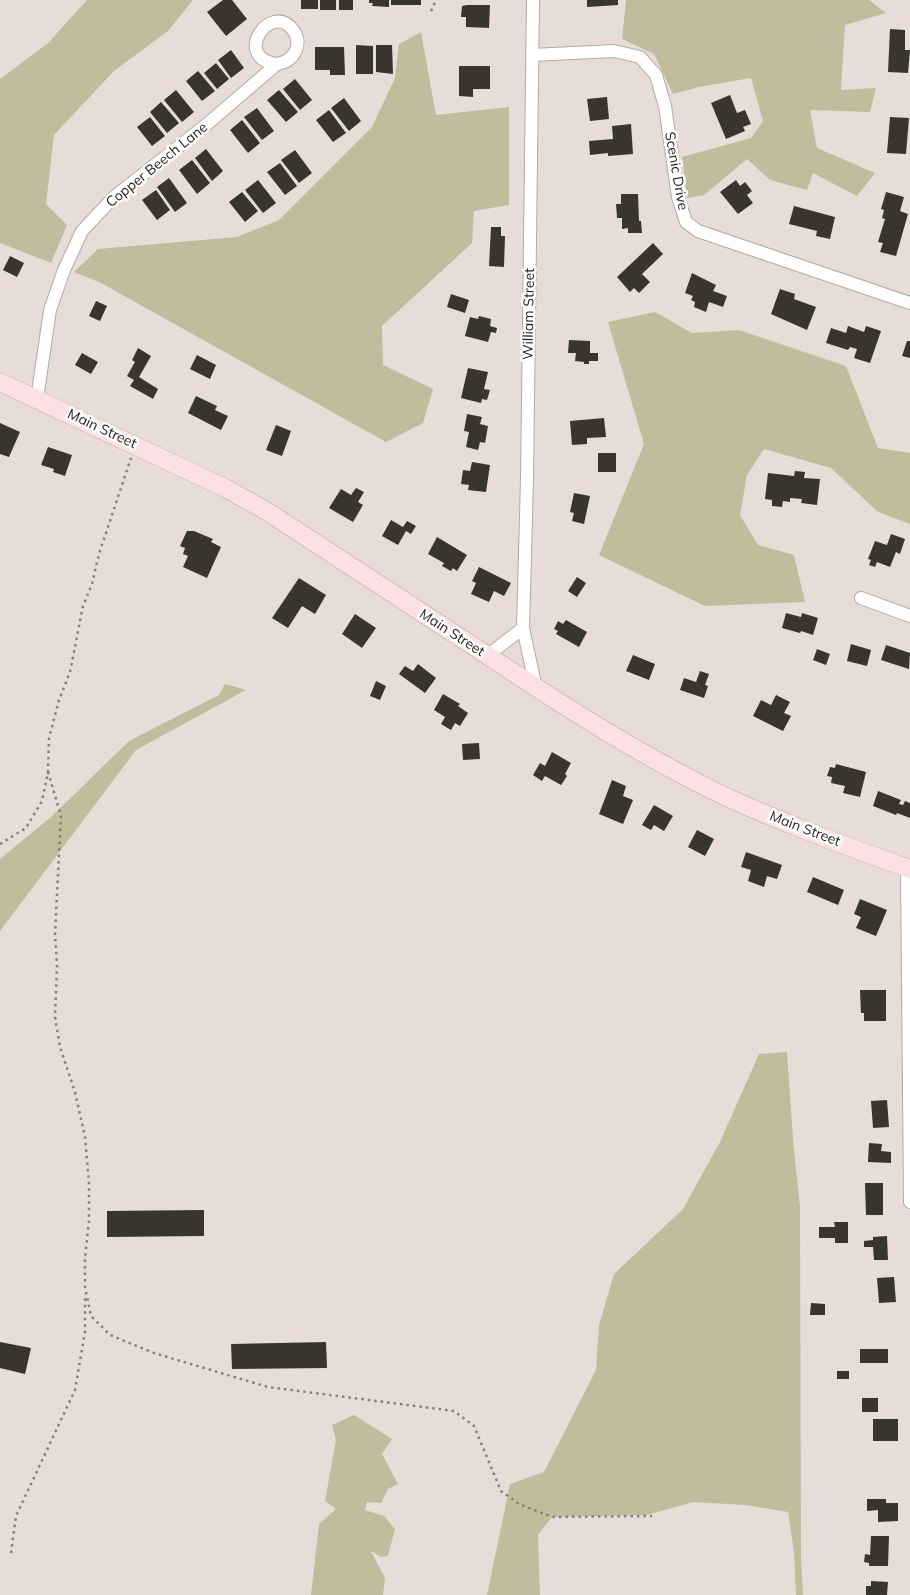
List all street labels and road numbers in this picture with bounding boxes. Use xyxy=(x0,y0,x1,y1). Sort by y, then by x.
street label: Copper Beech Lane xyxy=(103,119,211,211)
street label: Scenic Drive xyxy=(661,131,691,211)
street label: William Street xyxy=(520,268,538,360)
street label: Main Street xyxy=(65,406,139,452)
street label: Main Street xyxy=(416,606,488,660)
street label: Main Street xyxy=(767,808,843,850)

